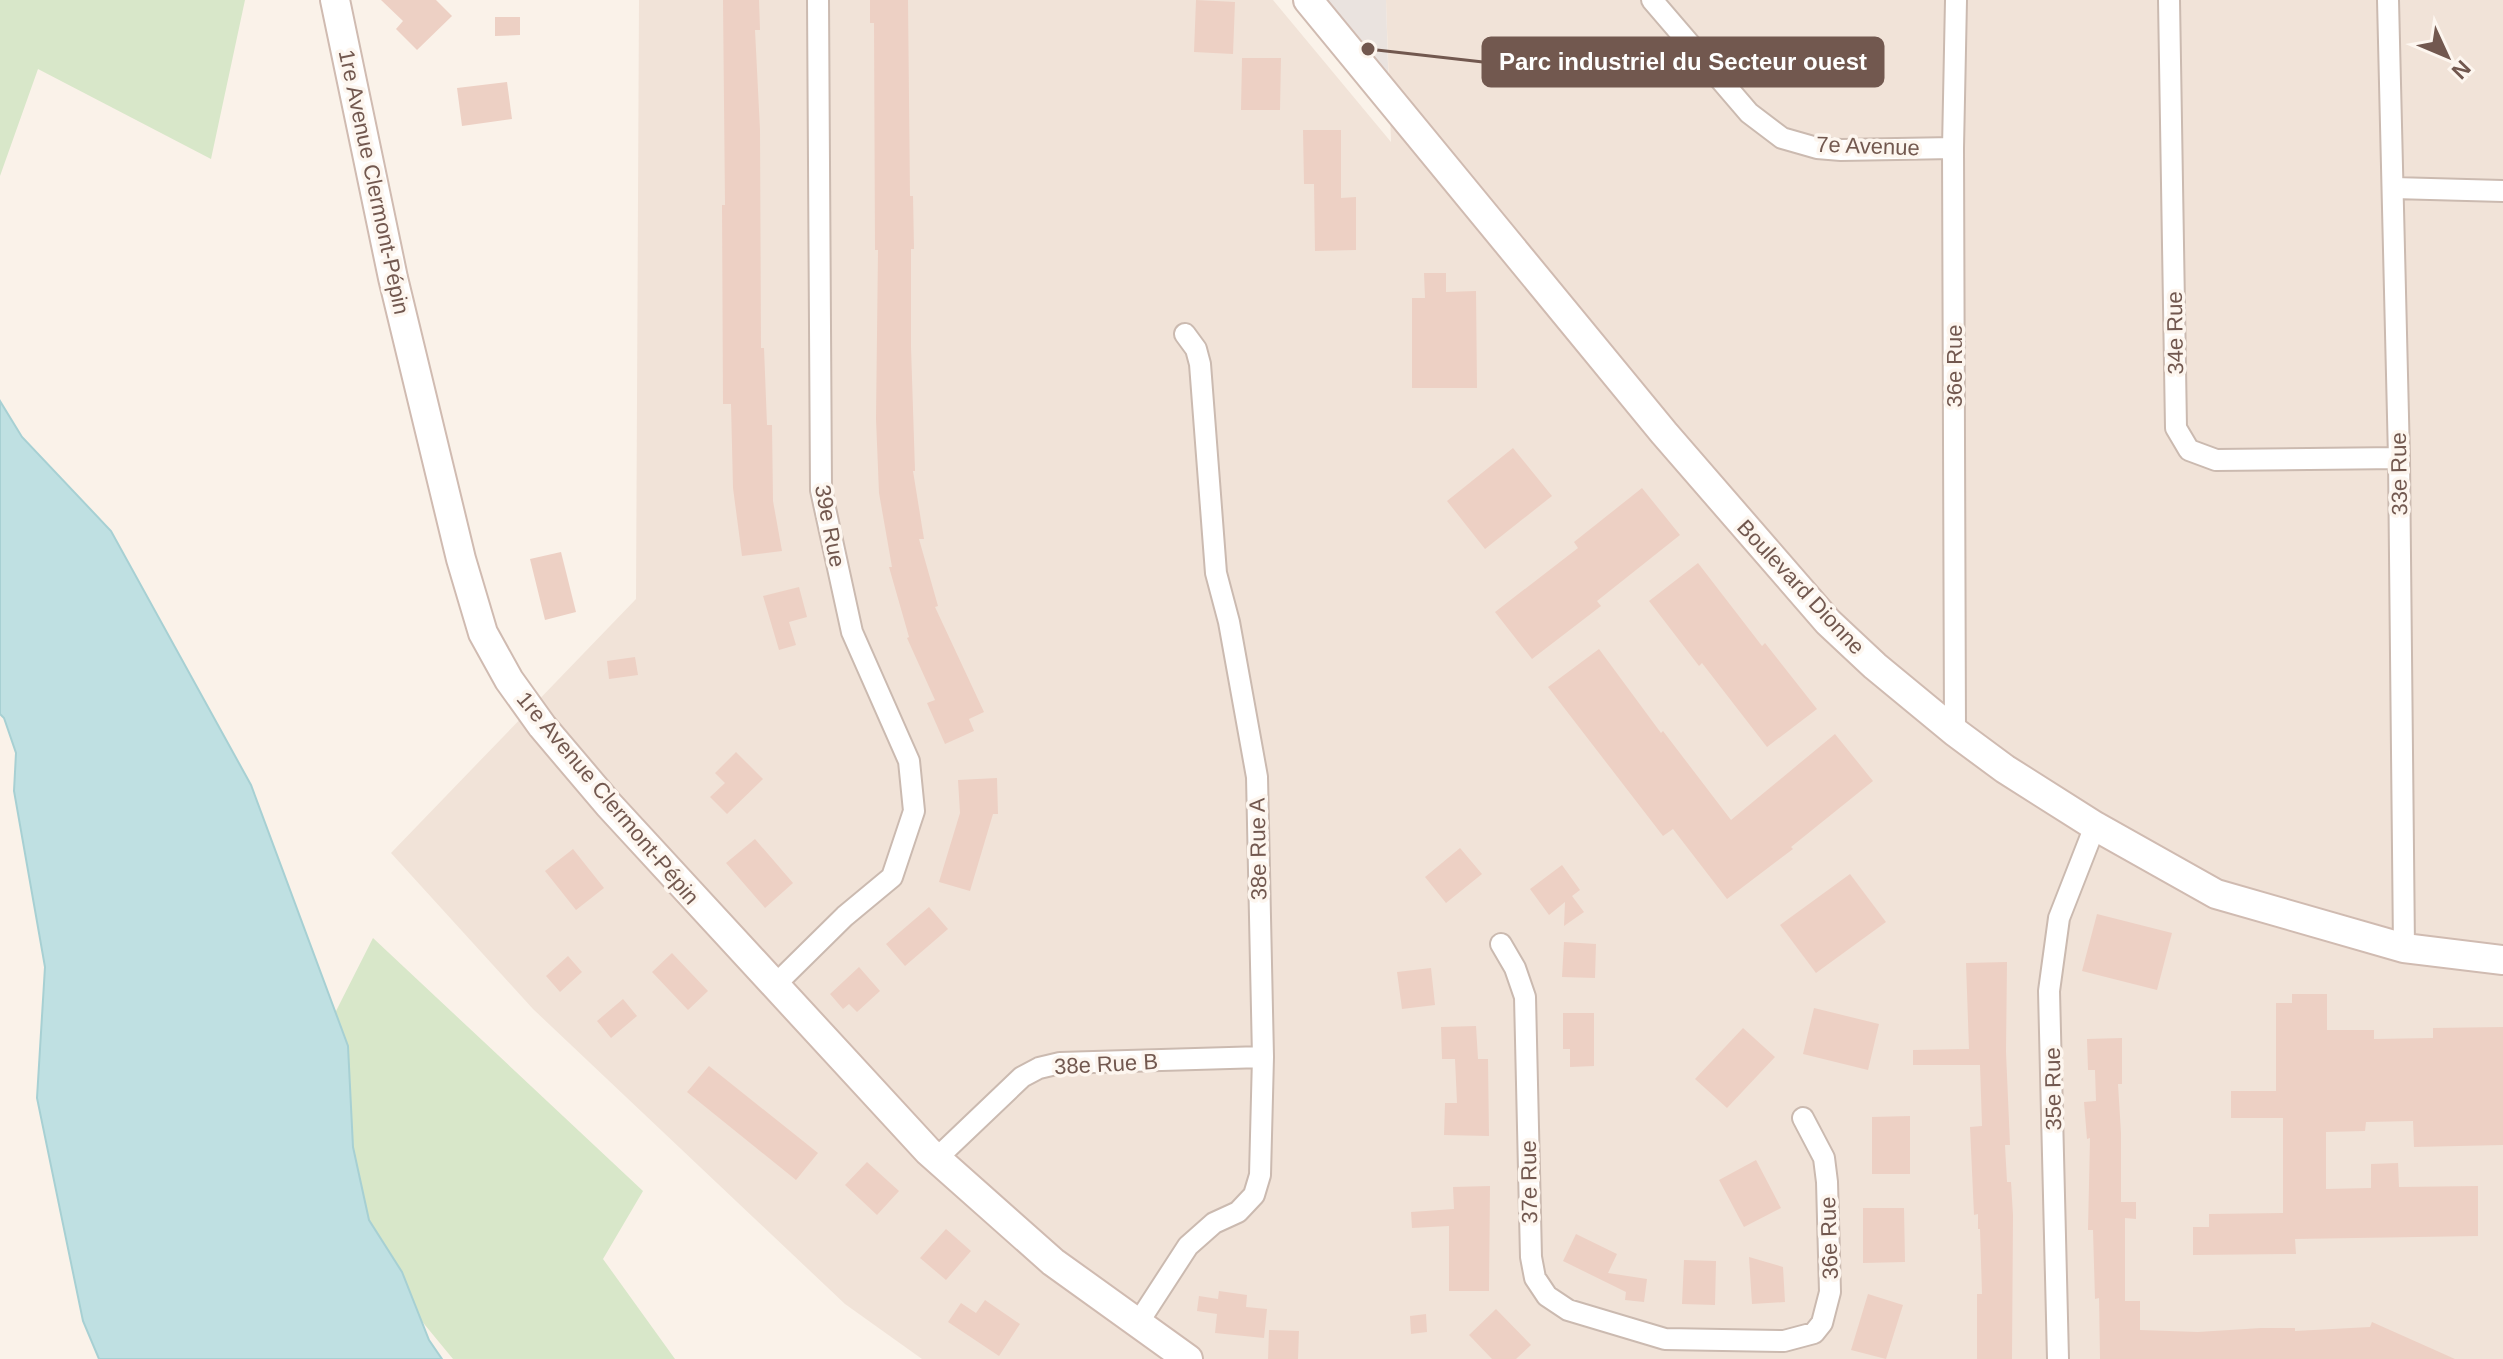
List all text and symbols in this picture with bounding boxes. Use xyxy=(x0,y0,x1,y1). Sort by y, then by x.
north arrow xyxy=(2407,16,2487,96)
callout: Parc industriel du Secteur ouest xyxy=(1483,38,1883,86)
street label: 1re Avenue Clermont-Pépin xyxy=(334,47,414,317)
text: Parc industriel du Secteur ouest xyxy=(1499,48,1867,75)
text: N xyxy=(2447,55,2476,84)
street label: 7e Avenue xyxy=(1816,132,1920,160)
street label: 34e Rue xyxy=(2162,291,2188,375)
street label: 36e Rue xyxy=(1942,324,1967,408)
street label: 33e Rue xyxy=(2386,432,2412,516)
street label: 39e Rue xyxy=(810,483,850,569)
street label: Boulevard Dionne xyxy=(1732,515,1870,659)
street label: 1re Avenue Clermont-Pépin xyxy=(512,687,704,909)
street label: 38e Rue A xyxy=(1245,797,1271,901)
street label: 35e Rue xyxy=(2040,1047,2066,1131)
street label: 38e Rue B xyxy=(1053,1049,1159,1079)
street label: 37e Rue xyxy=(1516,1140,1542,1224)
street label: 36e Rue xyxy=(1815,1196,1843,1280)

